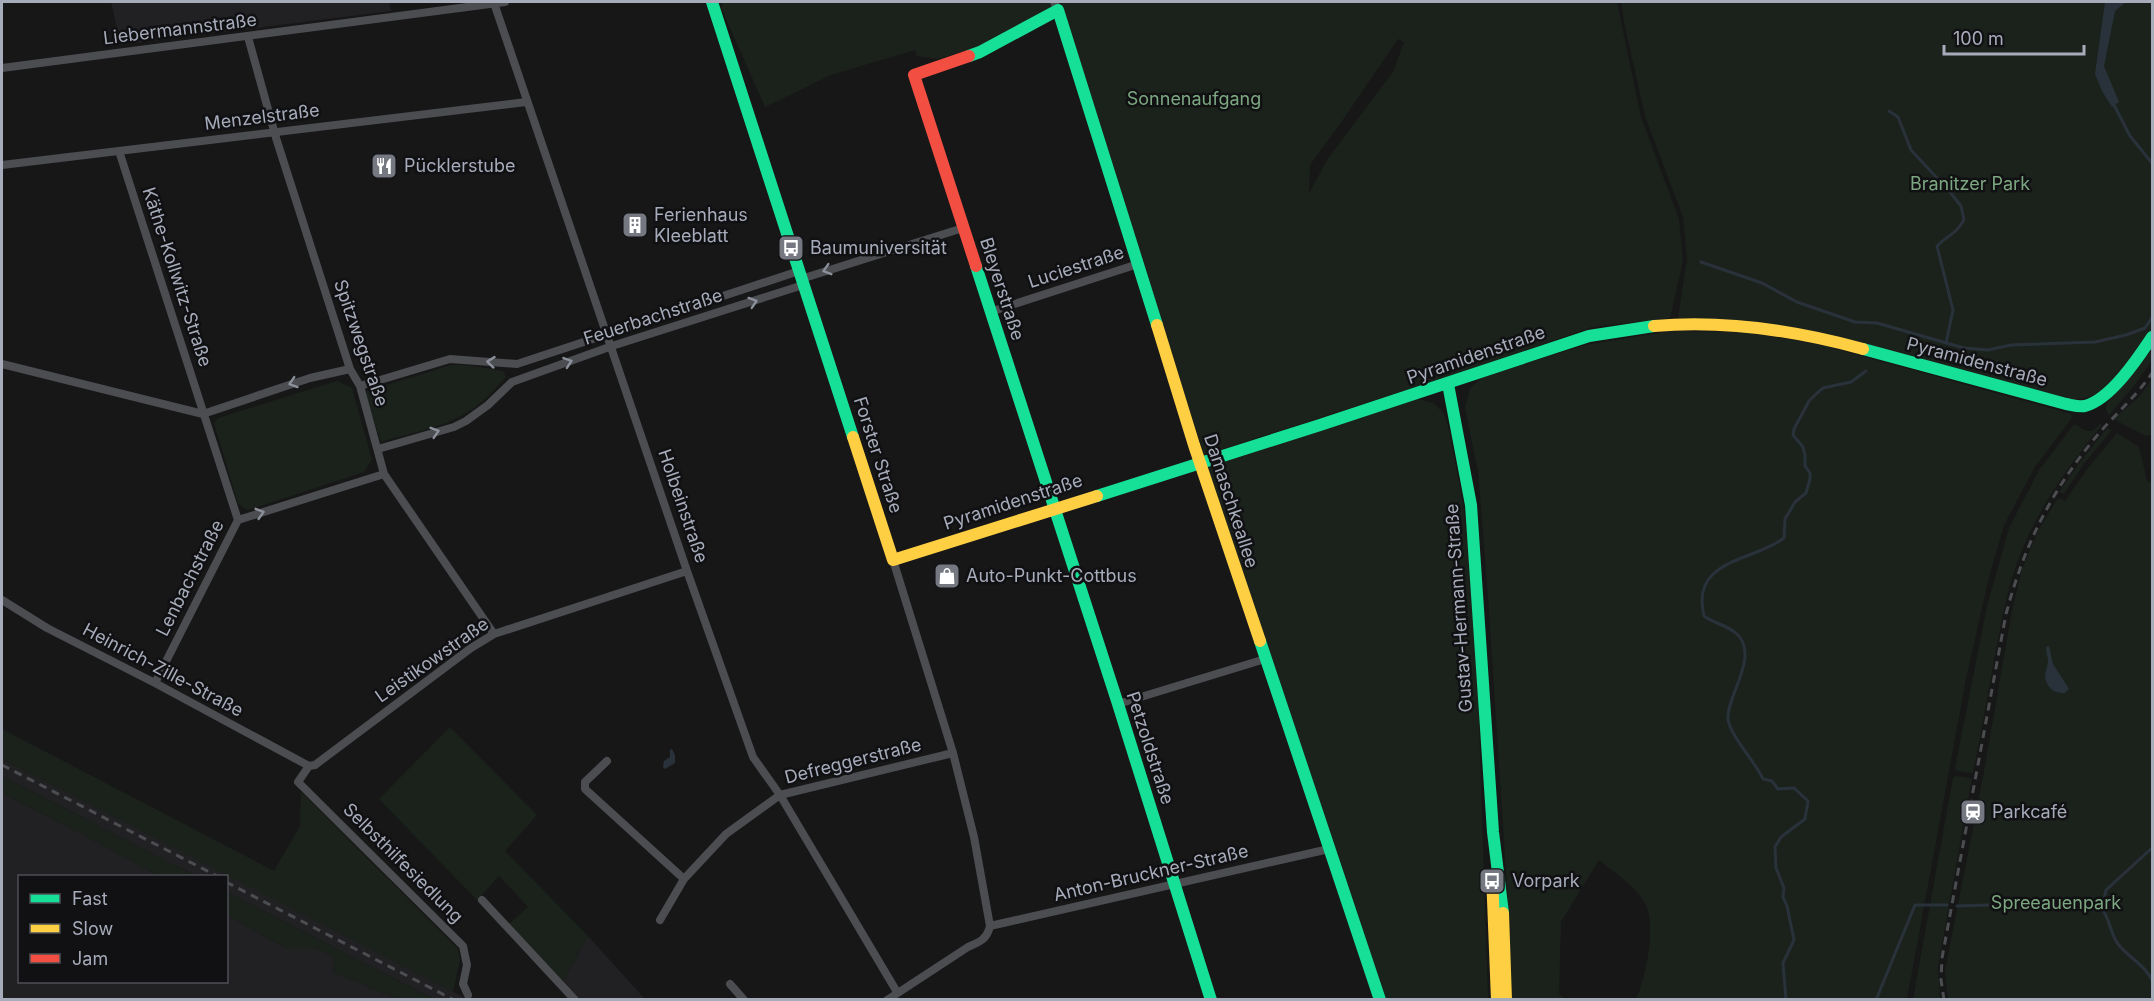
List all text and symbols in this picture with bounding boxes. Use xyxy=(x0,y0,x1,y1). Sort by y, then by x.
street label: Liebermannstraße xyxy=(102,9,258,48)
scale bar xyxy=(1944,18,2084,56)
text: 100 m xyxy=(1953,28,2004,49)
park label: Sonnenaufgang xyxy=(1127,88,1261,109)
street label: Menzelstraße xyxy=(203,99,321,134)
restaurant icon: Pücklerstube xyxy=(369,151,399,181)
place label: Pücklerstube xyxy=(404,155,515,176)
park label: Branitzer Park xyxy=(1910,173,2030,194)
street label: Käthe-Kollwitz-Straße xyxy=(139,184,216,369)
place label: Ferienhaus Kleeblatt xyxy=(654,204,748,246)
building icon: Ferienhaus Kleeblatt xyxy=(620,210,650,240)
bus stop icon: Baumuniversität xyxy=(776,233,806,263)
street label: Bleyerstraße xyxy=(976,235,1029,343)
place label: Baumuniversität xyxy=(810,237,947,258)
street label: Luciestraße xyxy=(1025,241,1127,292)
one-way arrow xyxy=(822,263,833,275)
street label: Spitzwegstraße xyxy=(330,277,393,409)
street label: Feuerbachstraße xyxy=(581,284,725,349)
one-way arrow xyxy=(747,297,758,309)
street label: Pyramidenstraße xyxy=(1404,321,1548,388)
street label: Pyramidenstraße xyxy=(1905,333,2050,390)
one-way arrow xyxy=(486,356,495,369)
one-way arrow xyxy=(562,357,573,370)
one-way arrow xyxy=(289,376,299,389)
street label: Forster Straße xyxy=(850,394,907,516)
one-way arrow xyxy=(429,427,439,439)
street label: Damaschkeallee xyxy=(1200,431,1263,570)
street label: Holbeinstraße xyxy=(654,446,713,565)
street label: Pyramidenstraße xyxy=(941,469,1085,534)
street label: Gustav-Hermann-Straße xyxy=(1441,503,1476,713)
one-way arrow xyxy=(254,508,265,520)
street label: Lenbachstraße xyxy=(151,516,228,639)
shop icon: Auto-Punkt-Cottbus xyxy=(932,561,962,591)
place label: Auto-Punkt-Cottbus xyxy=(966,565,1137,586)
street label: Leistikowstraße xyxy=(371,613,492,706)
street label: Heinrich-Zille-Straße xyxy=(79,618,247,721)
street label: Petzoldstraße xyxy=(1122,689,1179,807)
street label: Defreggerstraße xyxy=(782,733,923,788)
station icon: Parkcafé xyxy=(1958,797,1988,827)
street label: Selbsthilfesiedlung xyxy=(339,798,468,927)
place label: Parkcafé xyxy=(1992,801,2067,822)
street label: Anton-Bruckner-Straße xyxy=(1051,840,1250,905)
bus stop icon: Vorpark xyxy=(1477,866,1507,896)
place label: Vorpark xyxy=(1512,870,1580,891)
legend xyxy=(18,875,228,983)
text: Fast xyxy=(72,888,108,909)
park label: Spreeauenpark xyxy=(1991,892,2121,913)
text: Slow xyxy=(72,918,113,939)
text: Jam xyxy=(72,948,108,969)

